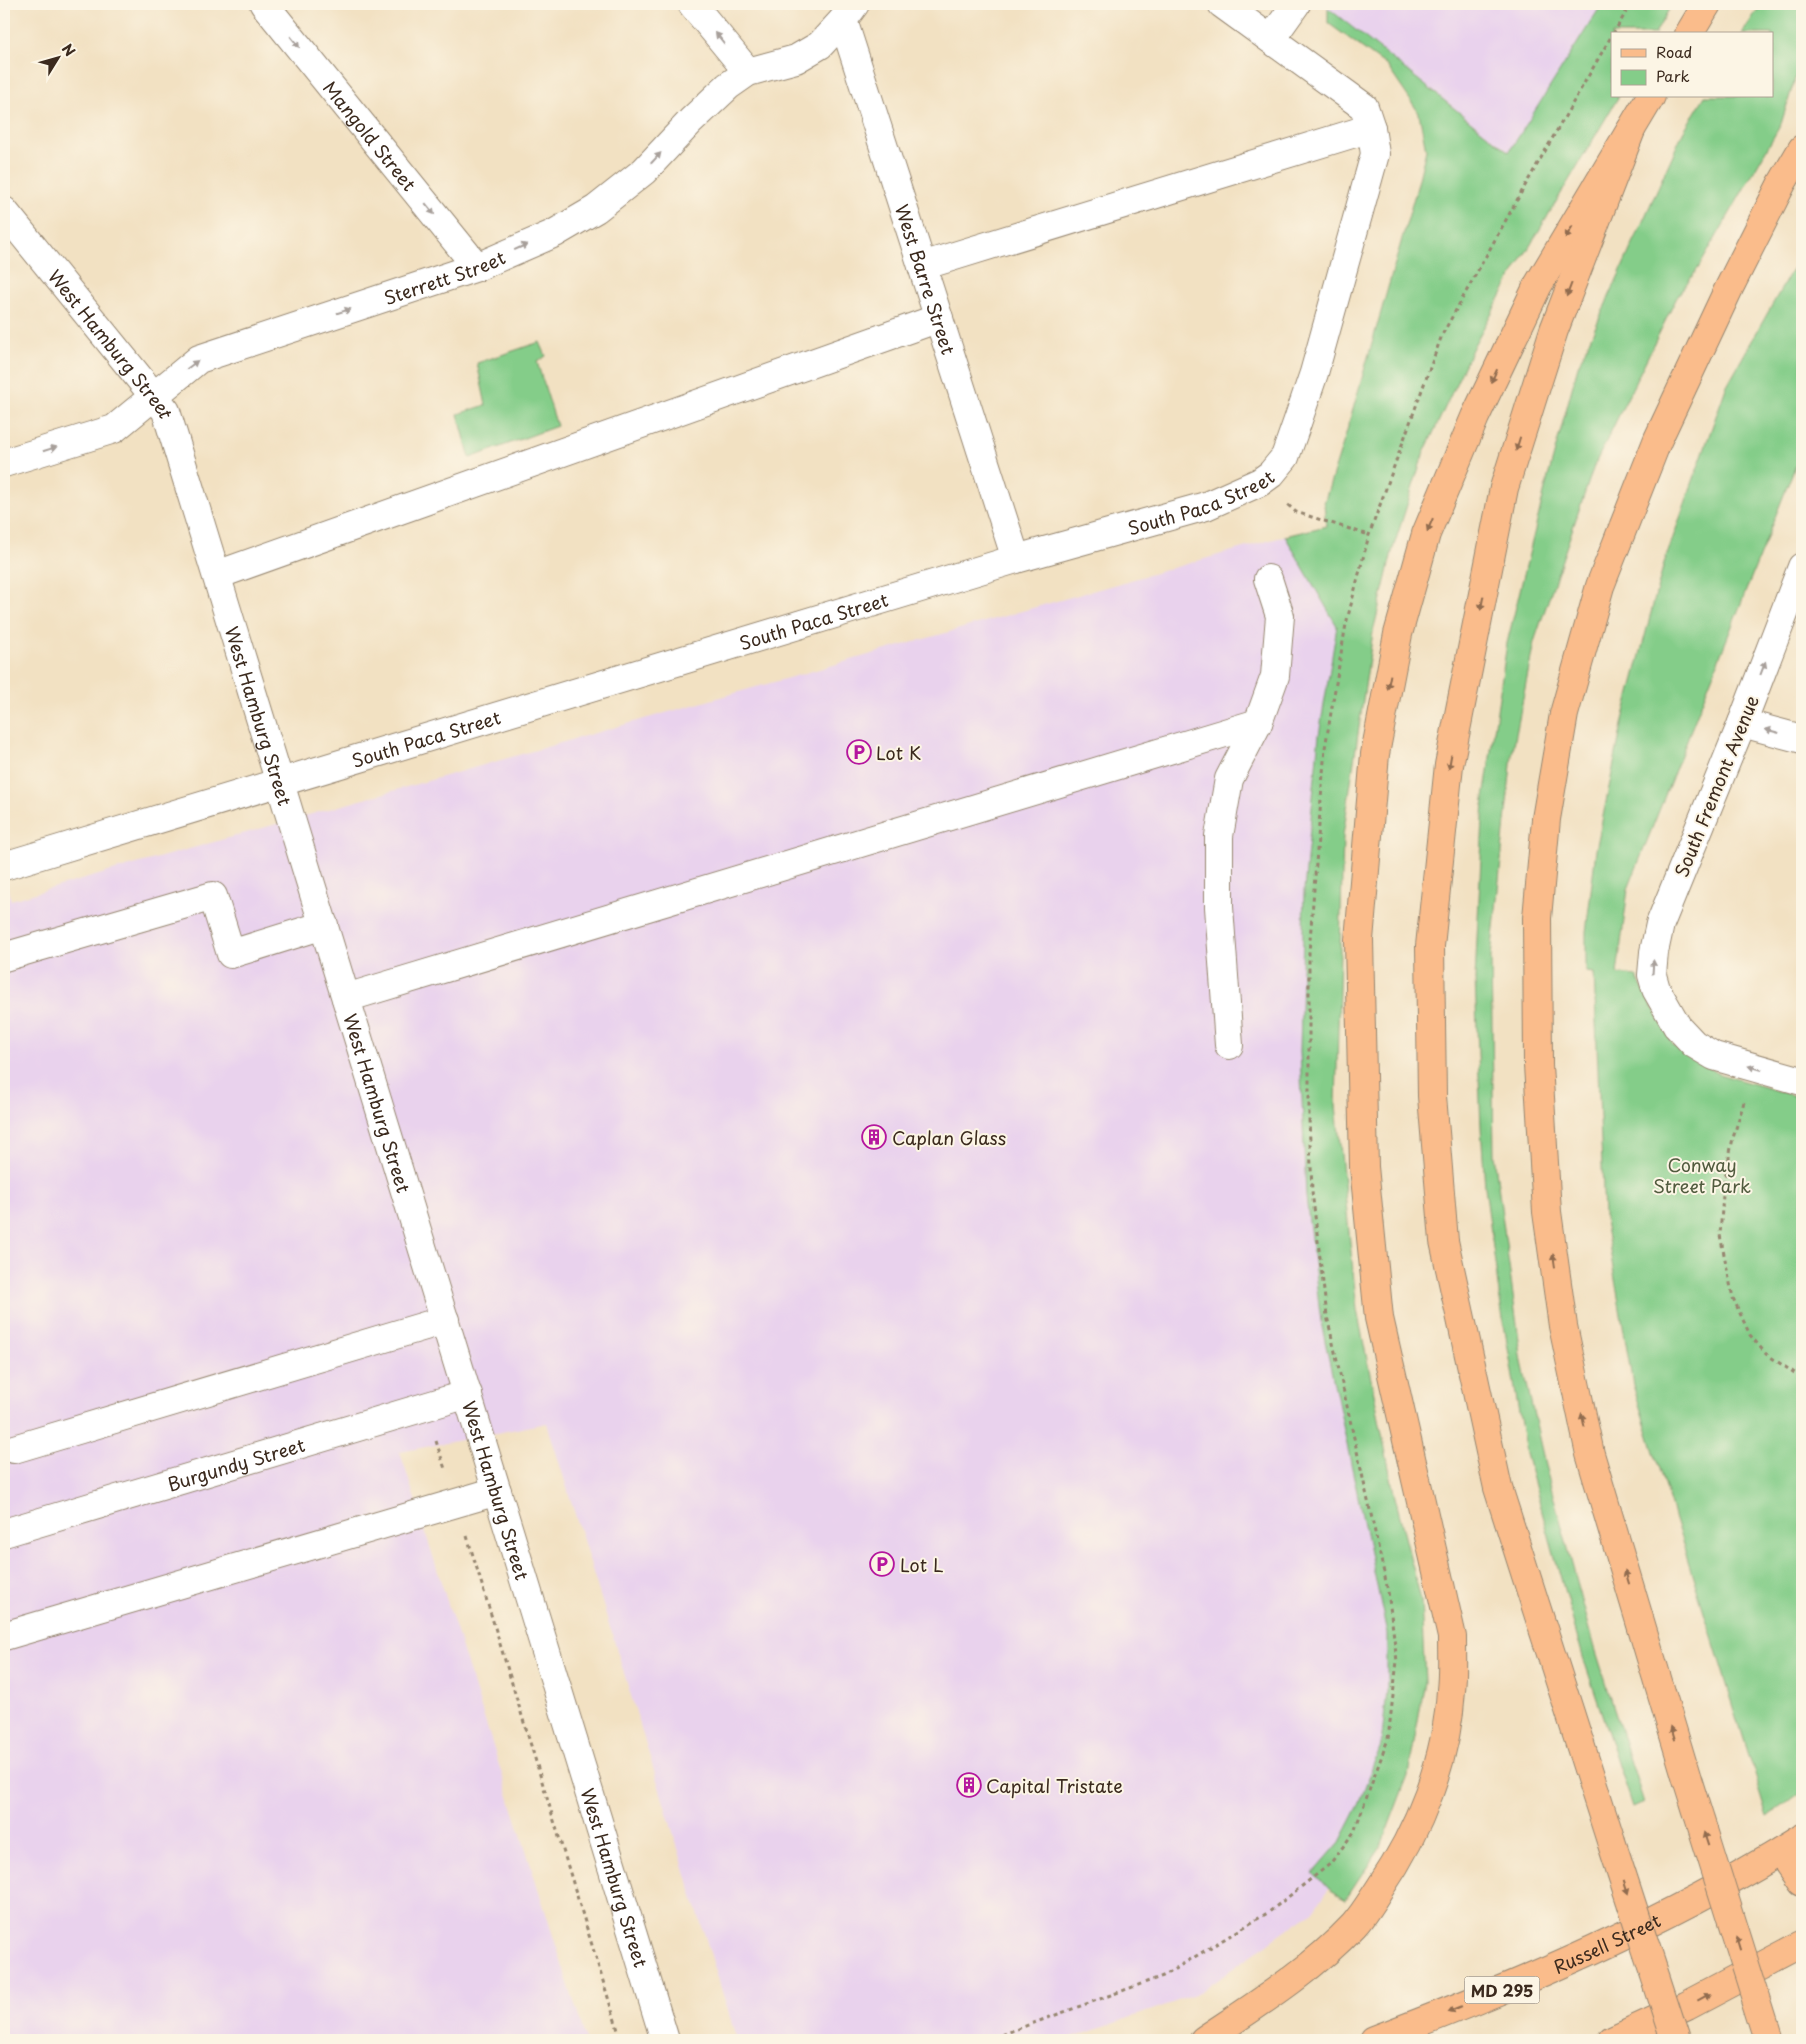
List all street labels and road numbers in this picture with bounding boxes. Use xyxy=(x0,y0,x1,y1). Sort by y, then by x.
street label: Mangold Street xyxy=(317,74,423,196)
street label: West Barre Street xyxy=(889,200,963,358)
street label: Sterrett Street xyxy=(380,243,509,310)
street label: West Hamburg Street xyxy=(43,263,181,421)
street label: South Paca Street xyxy=(1124,463,1279,541)
street label: South Paca Street xyxy=(736,585,891,656)
street label: West Hamburg Street xyxy=(219,623,300,809)
street label: South Fremont Avenue xyxy=(1667,691,1765,881)
street label: South Paca Street xyxy=(348,703,504,773)
street label: West Hamburg Street xyxy=(338,1010,418,1196)
street label: West Hamburg Street xyxy=(456,1397,537,1583)
street label: Burgundy Street xyxy=(164,1430,308,1497)
street label: West Hamburg Street xyxy=(575,1784,655,1970)
street label: Russell Street xyxy=(1548,1906,1665,1980)
road number: MD 295 xyxy=(1464,1976,1540,2004)

